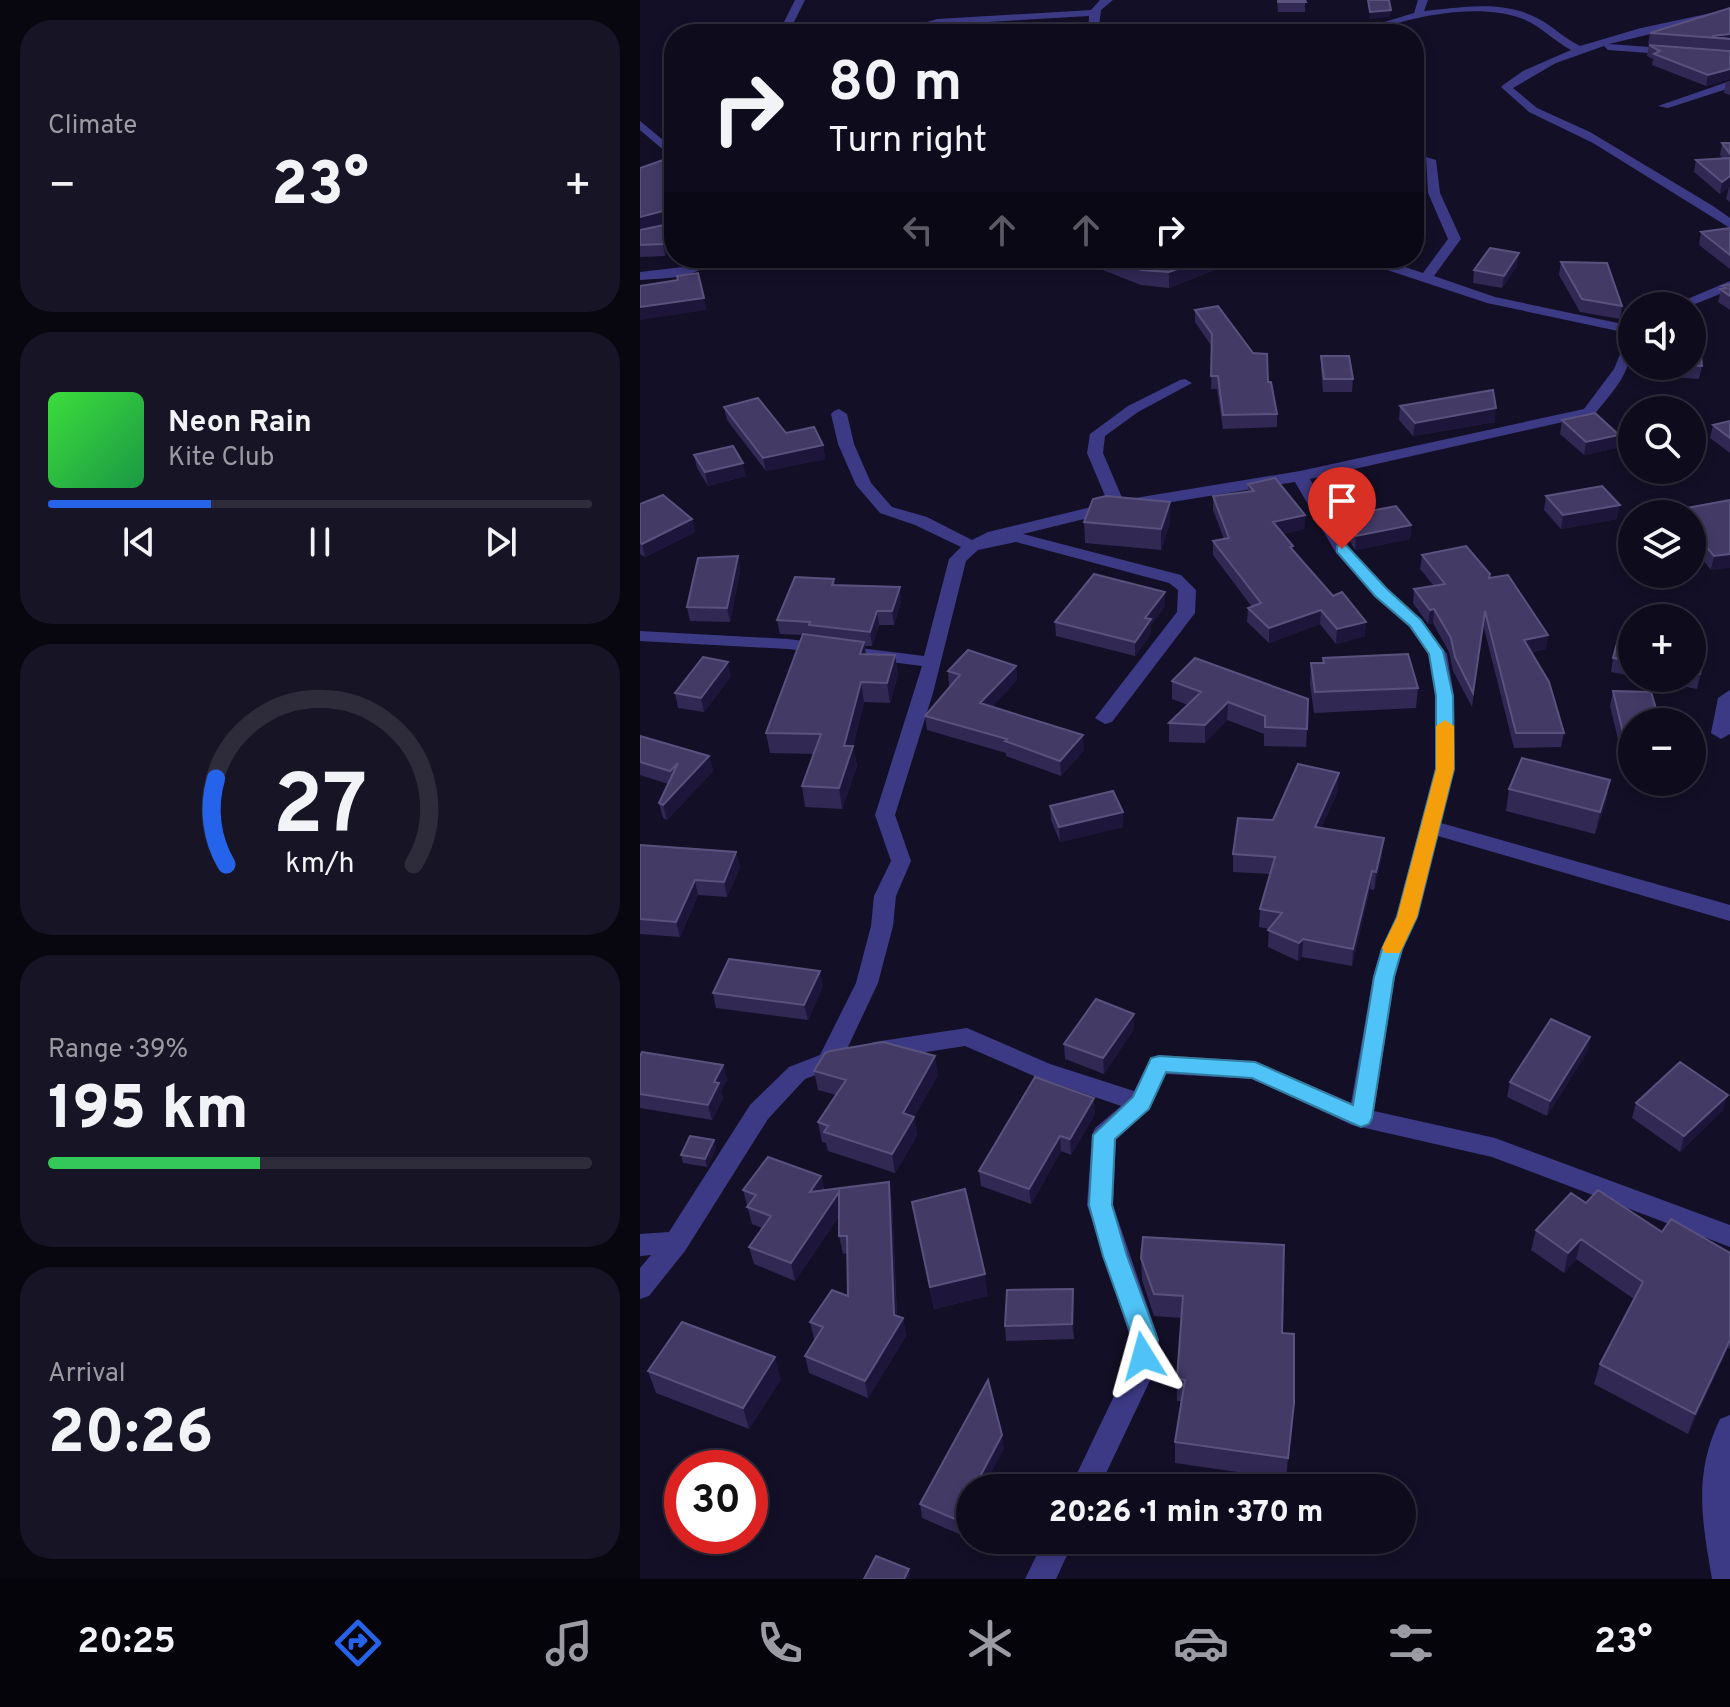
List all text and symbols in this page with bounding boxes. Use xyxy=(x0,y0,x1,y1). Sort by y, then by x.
text: 80 m xyxy=(828,50,962,120)
icon: right xyxy=(696,56,800,160)
text: Climate xyxy=(48,110,137,143)
text: Turn right xyxy=(828,119,987,165)
text: 23° xyxy=(271,150,369,226)
text: − xyxy=(48,160,76,216)
text: + xyxy=(564,160,592,216)
icon: left xyxy=(896,208,940,252)
icon: ahead xyxy=(980,208,1024,252)
icon: ahead xyxy=(1064,208,1108,252)
icon: right xyxy=(1148,208,1192,252)
map controls xyxy=(1618,292,1706,796)
button: sound xyxy=(1618,292,1706,380)
button: search xyxy=(1618,396,1706,484)
text: Neon Rain xyxy=(168,405,312,442)
text: Kite Club xyxy=(168,442,274,475)
pin xyxy=(1308,467,1376,549)
icon: arrive xyxy=(1320,479,1364,523)
button: layers xyxy=(1618,500,1706,588)
icon: previous xyxy=(117,520,161,564)
icon: pause xyxy=(298,520,342,564)
icon: next xyxy=(479,520,523,564)
button: + xyxy=(1618,604,1706,692)
button: − xyxy=(1618,708,1706,796)
text: 27 xyxy=(273,758,367,863)
text: km/h xyxy=(285,848,355,884)
text: Range · 39% xyxy=(48,1034,188,1067)
text: 195 km xyxy=(48,1074,249,1150)
position arrow xyxy=(1101,1314,1185,1398)
text: Arrival xyxy=(48,1358,126,1391)
text: 20:26 xyxy=(48,1398,213,1474)
speed limit sign: 30 xyxy=(664,1450,768,1554)
text: 20:26 · 1 min · 370 m xyxy=(1049,1495,1323,1532)
icon: directions xyxy=(330,1615,386,1671)
icon: music xyxy=(541,1615,597,1671)
icon: phone xyxy=(752,1615,808,1671)
icon: climate xyxy=(962,1615,1018,1671)
icon: car xyxy=(1173,1615,1229,1671)
icon: filters xyxy=(1383,1615,1439,1671)
text: 20:25 xyxy=(77,1620,176,1666)
text: 23° xyxy=(1594,1620,1653,1666)

